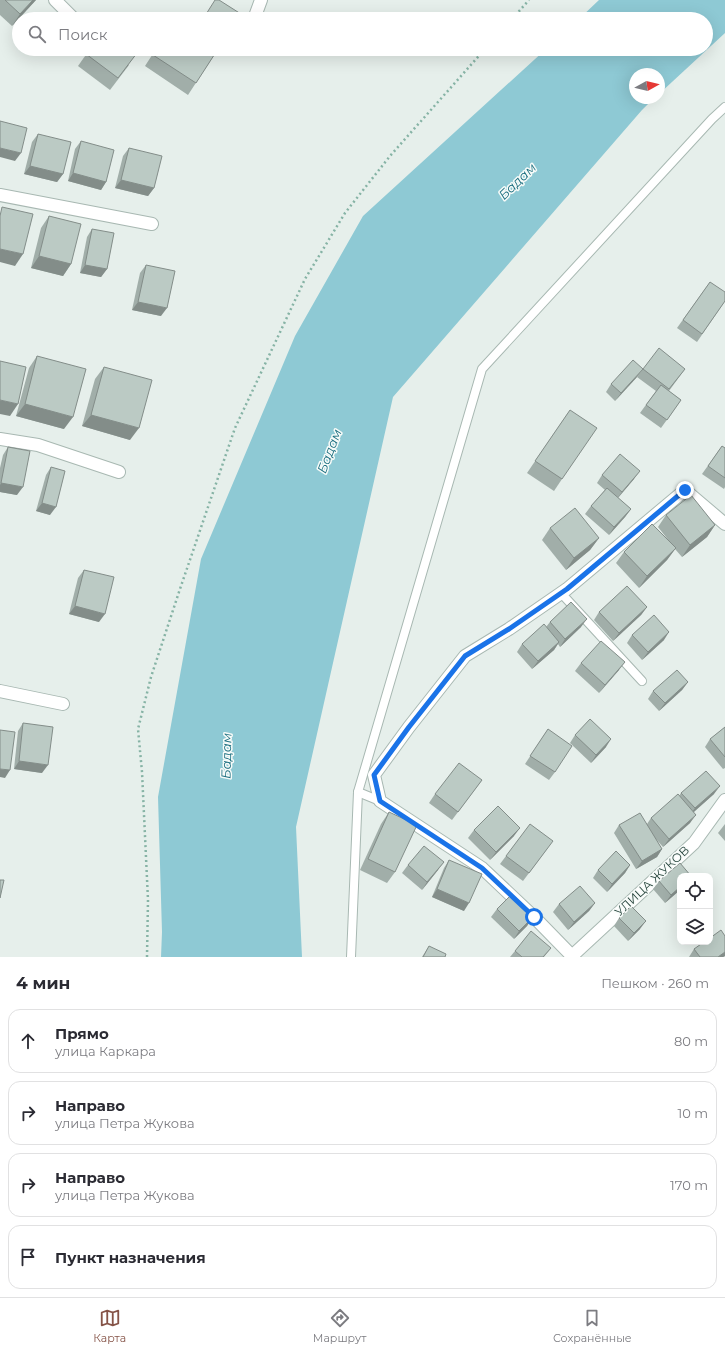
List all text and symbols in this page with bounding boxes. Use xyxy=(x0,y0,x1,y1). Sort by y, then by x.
search box xyxy=(12,12,713,56)
icon: search xyxy=(26,23,48,45)
text: Поиск xyxy=(58,25,107,44)
north arrow xyxy=(629,68,665,104)
water label: Бадам xyxy=(495,159,539,203)
water label: Бадам xyxy=(313,427,345,475)
route end xyxy=(676,481,694,499)
water label: Бадам xyxy=(218,733,234,779)
street label: УЛИЦА ЖУКОВ xyxy=(611,842,692,919)
map controls xyxy=(677,873,713,945)
button: locate xyxy=(677,873,713,909)
route start xyxy=(525,908,543,926)
button: layers xyxy=(677,909,713,945)
text: 4 мин xyxy=(16,973,70,993)
text: Пешком · 260 m xyxy=(601,975,709,991)
text: Прямо xyxy=(55,1024,109,1043)
icon: ahead xyxy=(17,1030,39,1052)
text: 80 m xyxy=(674,1033,708,1049)
text: улица Каркара xyxy=(55,1043,156,1059)
text: Направо xyxy=(55,1096,125,1115)
icon: right xyxy=(17,1102,39,1124)
text: 10 m xyxy=(678,1105,708,1121)
text: улица Петра Жукова xyxy=(55,1115,195,1131)
text: Направо xyxy=(55,1168,125,1187)
icon: right xyxy=(17,1174,39,1196)
text: 170 m xyxy=(670,1177,708,1193)
text: улица Петра Жукова xyxy=(55,1187,195,1203)
icon: arrive xyxy=(17,1246,39,1268)
text: Пункт назначения xyxy=(55,1248,206,1267)
tab: Карта xyxy=(93,1307,126,1345)
tab: Маршрут xyxy=(313,1307,366,1345)
tab: Сохранённые xyxy=(553,1307,632,1345)

